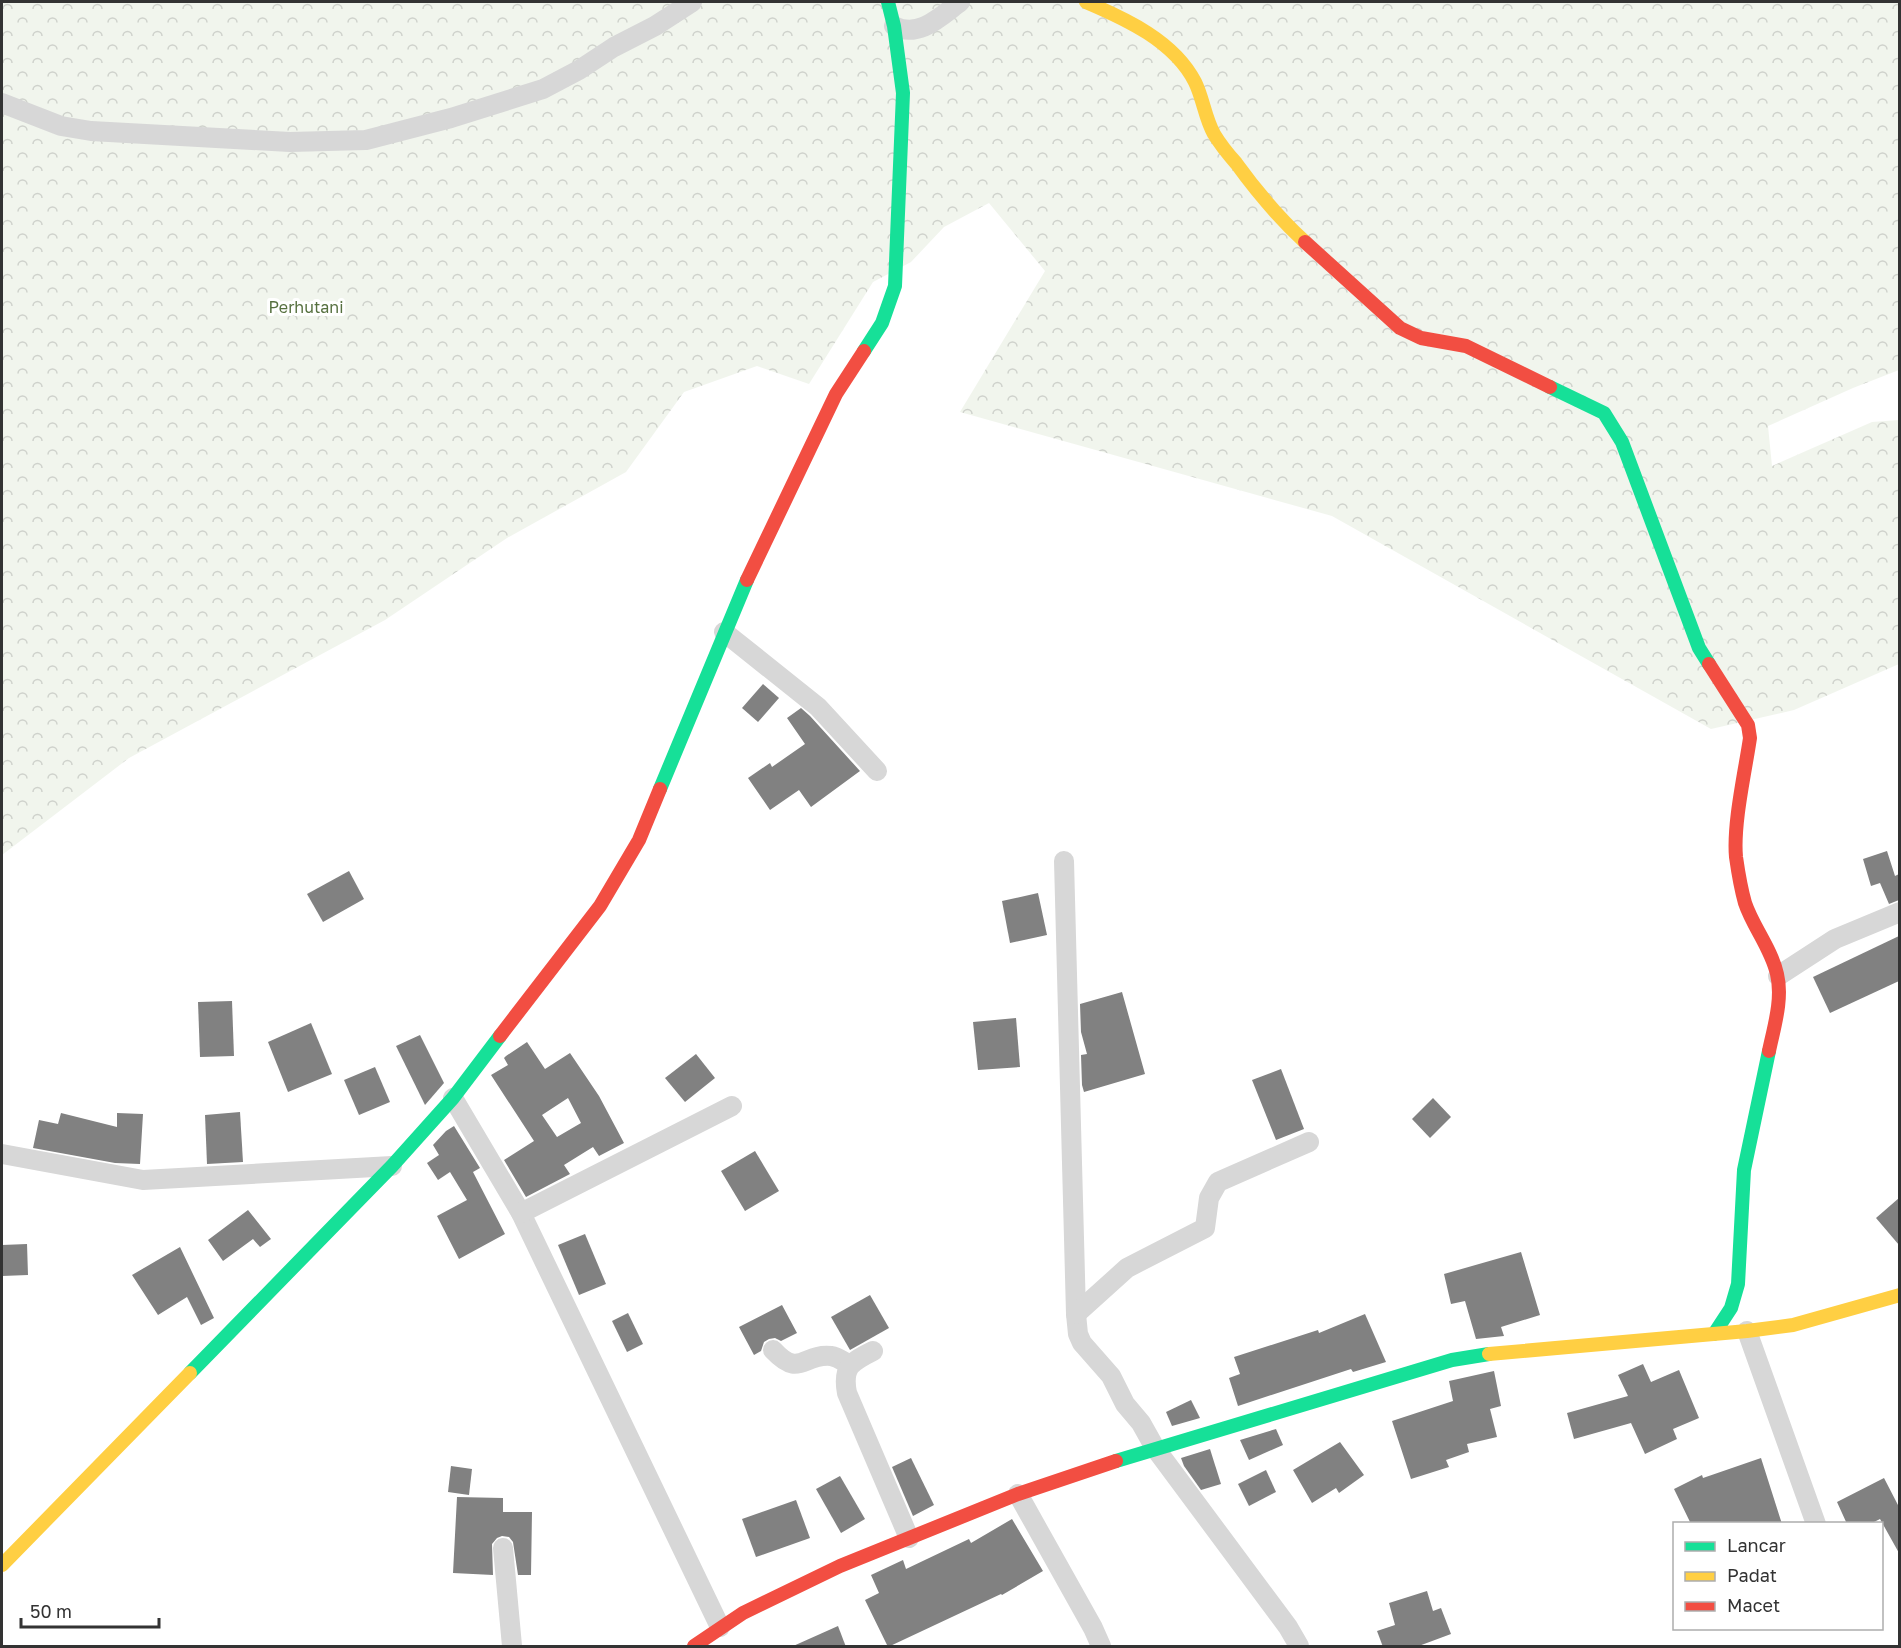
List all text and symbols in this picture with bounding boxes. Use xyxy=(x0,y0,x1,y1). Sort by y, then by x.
park label: Perhutani xyxy=(269,297,343,317)
legend xyxy=(1673,1522,1883,1630)
text: Lancar xyxy=(1727,1534,1786,1556)
text: Padat xyxy=(1727,1564,1777,1586)
scale bar xyxy=(21,1591,159,1629)
text: Macet xyxy=(1727,1594,1780,1616)
text: 50 m xyxy=(30,1600,72,1622)

